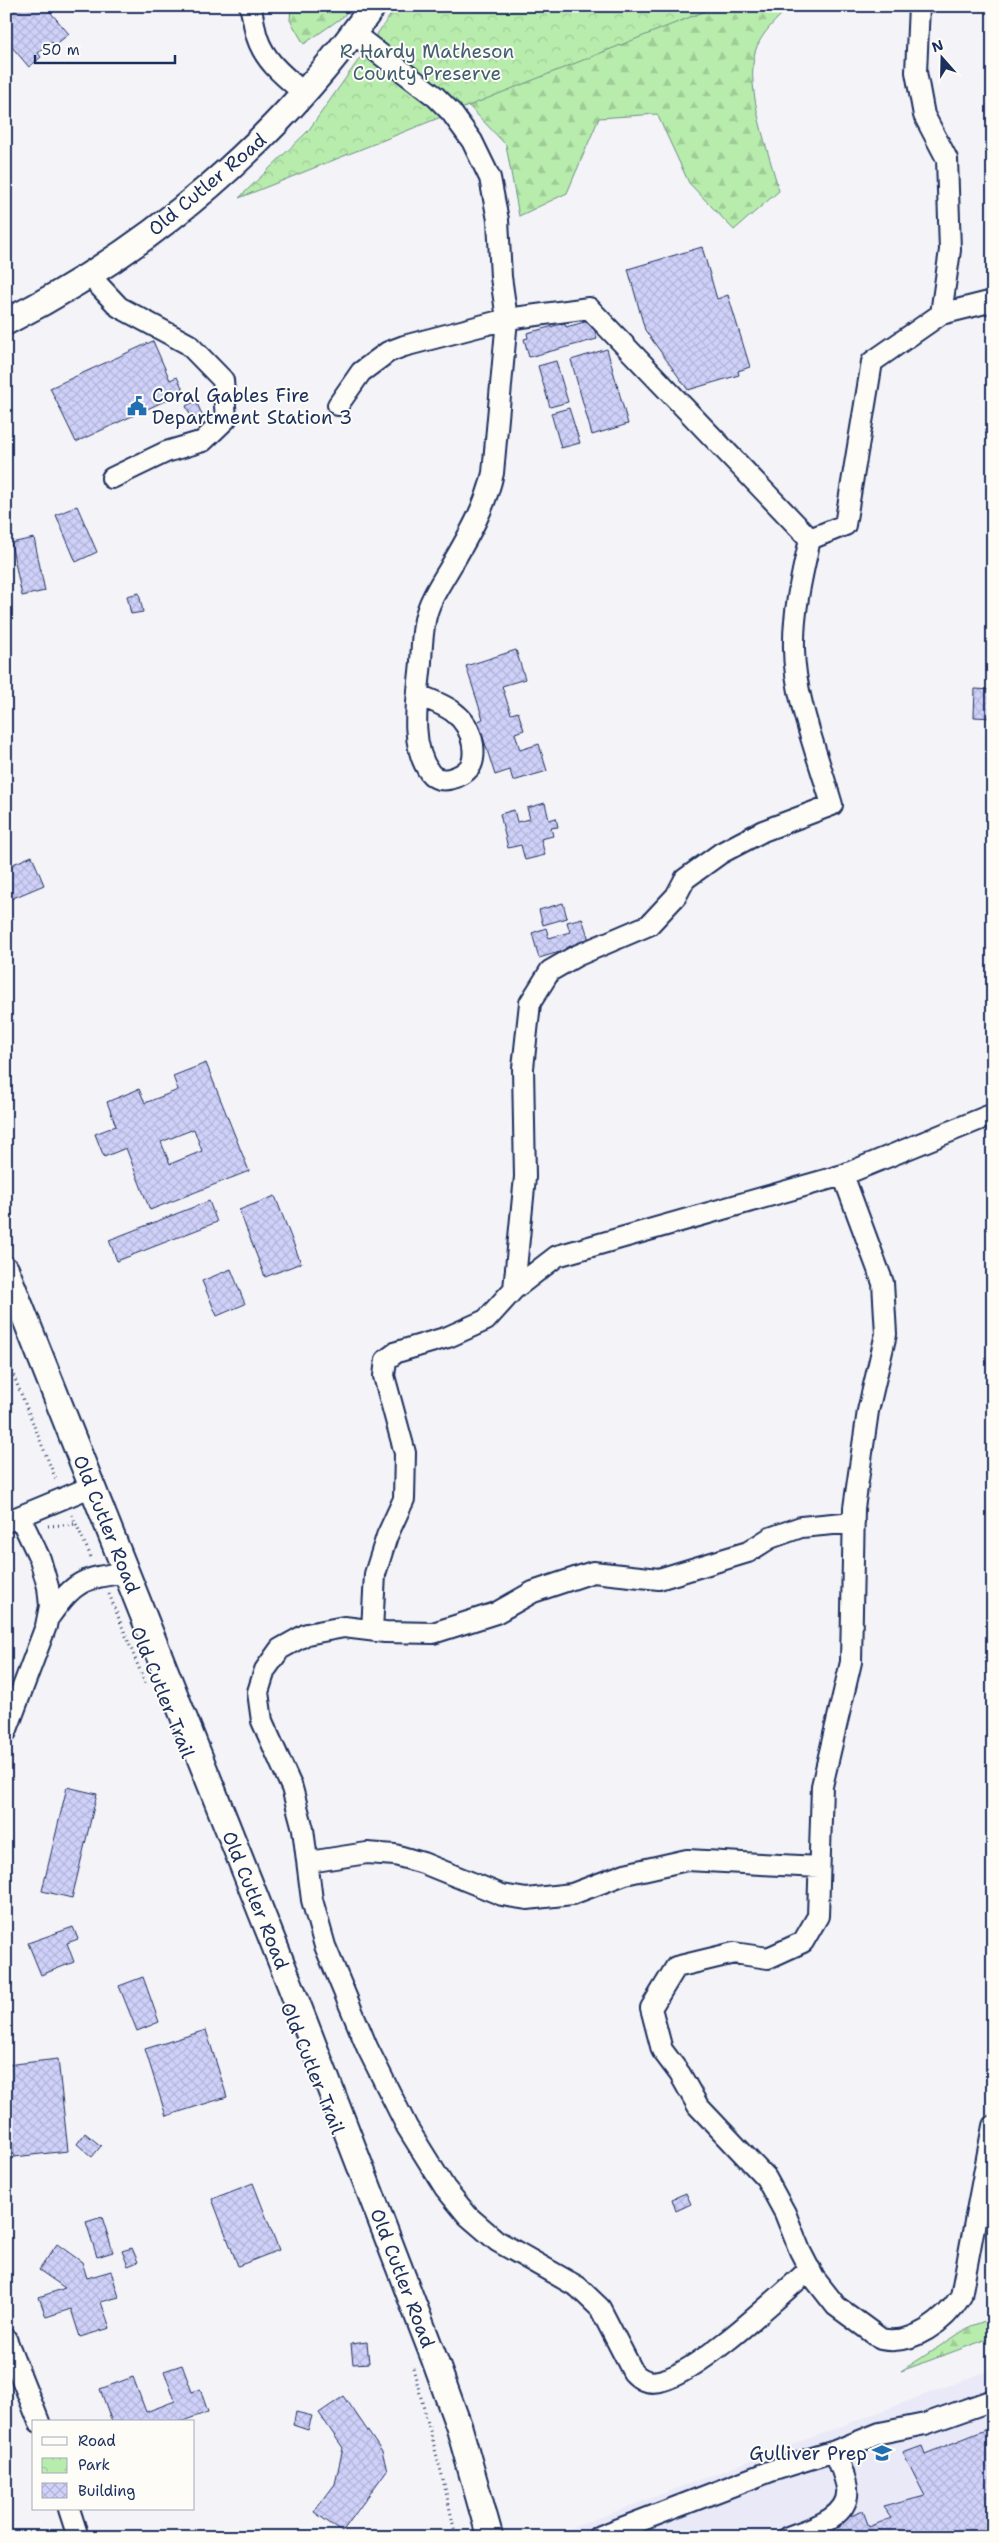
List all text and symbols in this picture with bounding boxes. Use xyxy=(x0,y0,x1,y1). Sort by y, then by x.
scale bar xyxy=(35,32,175,64)
north arrow xyxy=(916,32,966,82)
text: N xyxy=(929,35,946,56)
park label: R Hardy Matheson County Preserve xyxy=(340,39,514,86)
text: 50 m xyxy=(42,40,80,60)
street label: Old Cutler Road xyxy=(143,128,272,241)
place label: Coral Gables Fire Department Station 3 xyxy=(152,383,352,430)
public building icon: Coral Gables Fire Department Station 3 xyxy=(126,395,148,417)
street label: Old Cutler Road xyxy=(67,1451,146,1597)
street label: Old Cutler Trail xyxy=(125,1623,200,1762)
street label: Old Cutler Road xyxy=(216,1827,295,1973)
street label: Old Cutler Trail xyxy=(275,1999,350,2138)
street label: Old Cutler Road xyxy=(365,2205,441,2351)
legend xyxy=(32,2420,195,2510)
text: Road xyxy=(78,2431,116,2451)
place label: Gulliver Prep xyxy=(749,2441,867,2466)
school or university icon: Gulliver Prep xyxy=(871,2442,893,2464)
text: Park xyxy=(78,2455,110,2475)
text: Building xyxy=(78,2481,135,2501)

